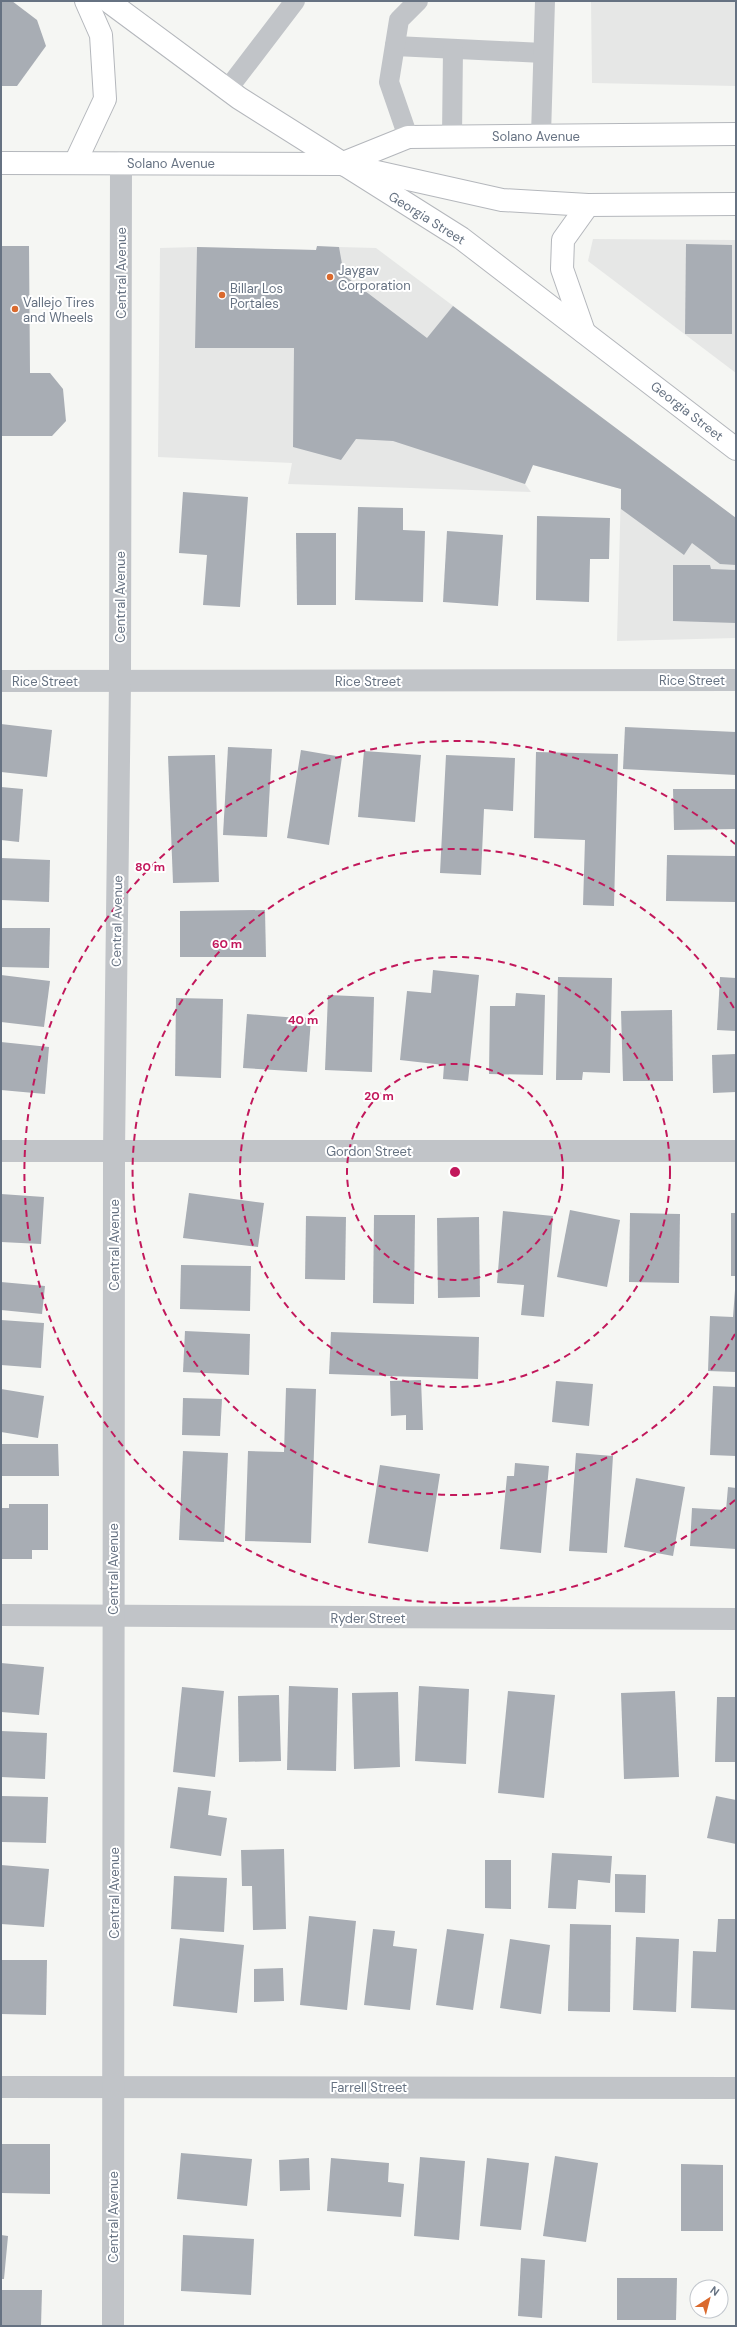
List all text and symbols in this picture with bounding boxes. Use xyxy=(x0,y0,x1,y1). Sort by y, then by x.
street label: Solano Avenue xyxy=(492,128,580,145)
street label: Solano Avenue xyxy=(127,155,215,172)
street label: Georgia Street xyxy=(385,188,469,248)
street label: Central Avenue xyxy=(113,227,130,319)
place label: Jaygav Corporation xyxy=(338,262,411,294)
marker: Jaygav Corporation xyxy=(325,272,335,282)
place label: Billar Los Portales xyxy=(230,280,283,312)
marker: Billar Los Portales xyxy=(217,290,227,300)
place label: Vallejo Tires and Wheels xyxy=(23,294,94,326)
marker: Vallejo Tires and Wheels xyxy=(10,304,20,314)
street label: Georgia Street xyxy=(647,377,727,445)
street label: Central Avenue xyxy=(112,551,129,643)
street label: Rice Street xyxy=(659,672,725,689)
street label: Rice Street xyxy=(12,673,78,690)
street label: Rice Street xyxy=(335,673,401,690)
text: 80 m xyxy=(135,859,165,875)
street label: Central Avenue xyxy=(108,875,126,967)
text: 60 m xyxy=(212,936,242,952)
text: 40 m xyxy=(288,1012,318,1028)
text: 20 m xyxy=(364,1088,394,1104)
street label: Gordon Street xyxy=(326,1143,412,1160)
centre of rings xyxy=(448,1165,462,1179)
street label: Central Avenue xyxy=(106,1199,123,1291)
street label: Central Avenue xyxy=(105,1523,122,1615)
street label: Ryder Street xyxy=(331,1610,405,1627)
street label: Central Avenue xyxy=(106,1847,123,1939)
street label: Farrell Street xyxy=(331,2079,407,2096)
street label: Central Avenue xyxy=(105,2171,122,2263)
north arrow xyxy=(689,2279,729,2319)
text: N xyxy=(708,2283,722,2299)

